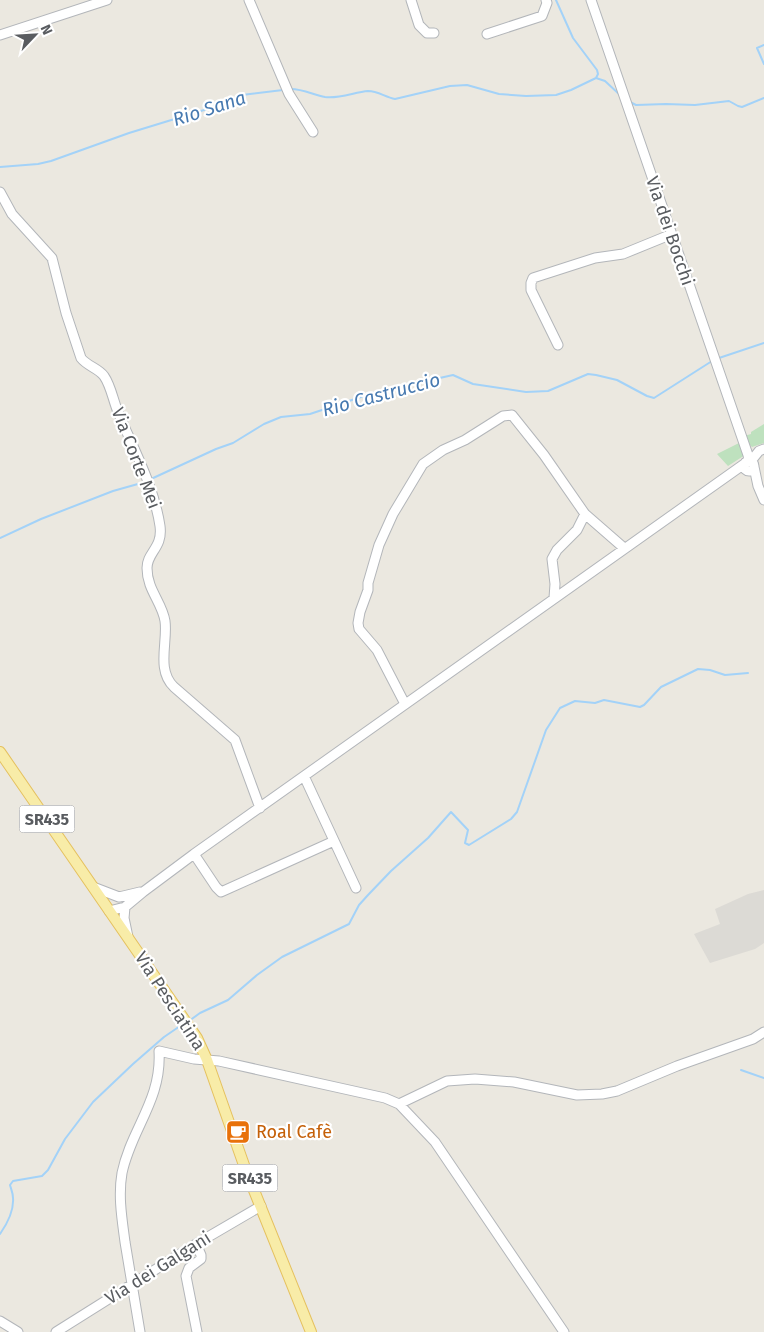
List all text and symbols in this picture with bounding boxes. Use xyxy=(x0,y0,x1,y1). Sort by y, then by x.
north arrow xyxy=(10,10,60,60)
text: N xyxy=(37,22,56,38)
water label: Rio Sana xyxy=(170,86,249,131)
street label: Via dei Bocchi xyxy=(641,174,699,288)
water label: Rio Castruccio xyxy=(320,368,443,421)
street label: Via Corte Mei xyxy=(107,404,165,512)
road number: SR435 xyxy=(20,806,74,832)
street label: Via Pesciatina xyxy=(130,948,210,1054)
cafe icon: Roal Cafè xyxy=(225,1119,251,1145)
place label: Roal Cafè xyxy=(256,1121,332,1143)
road number: SR435 xyxy=(222,1164,278,1192)
street label: Via dei Galgani xyxy=(101,1227,215,1309)

